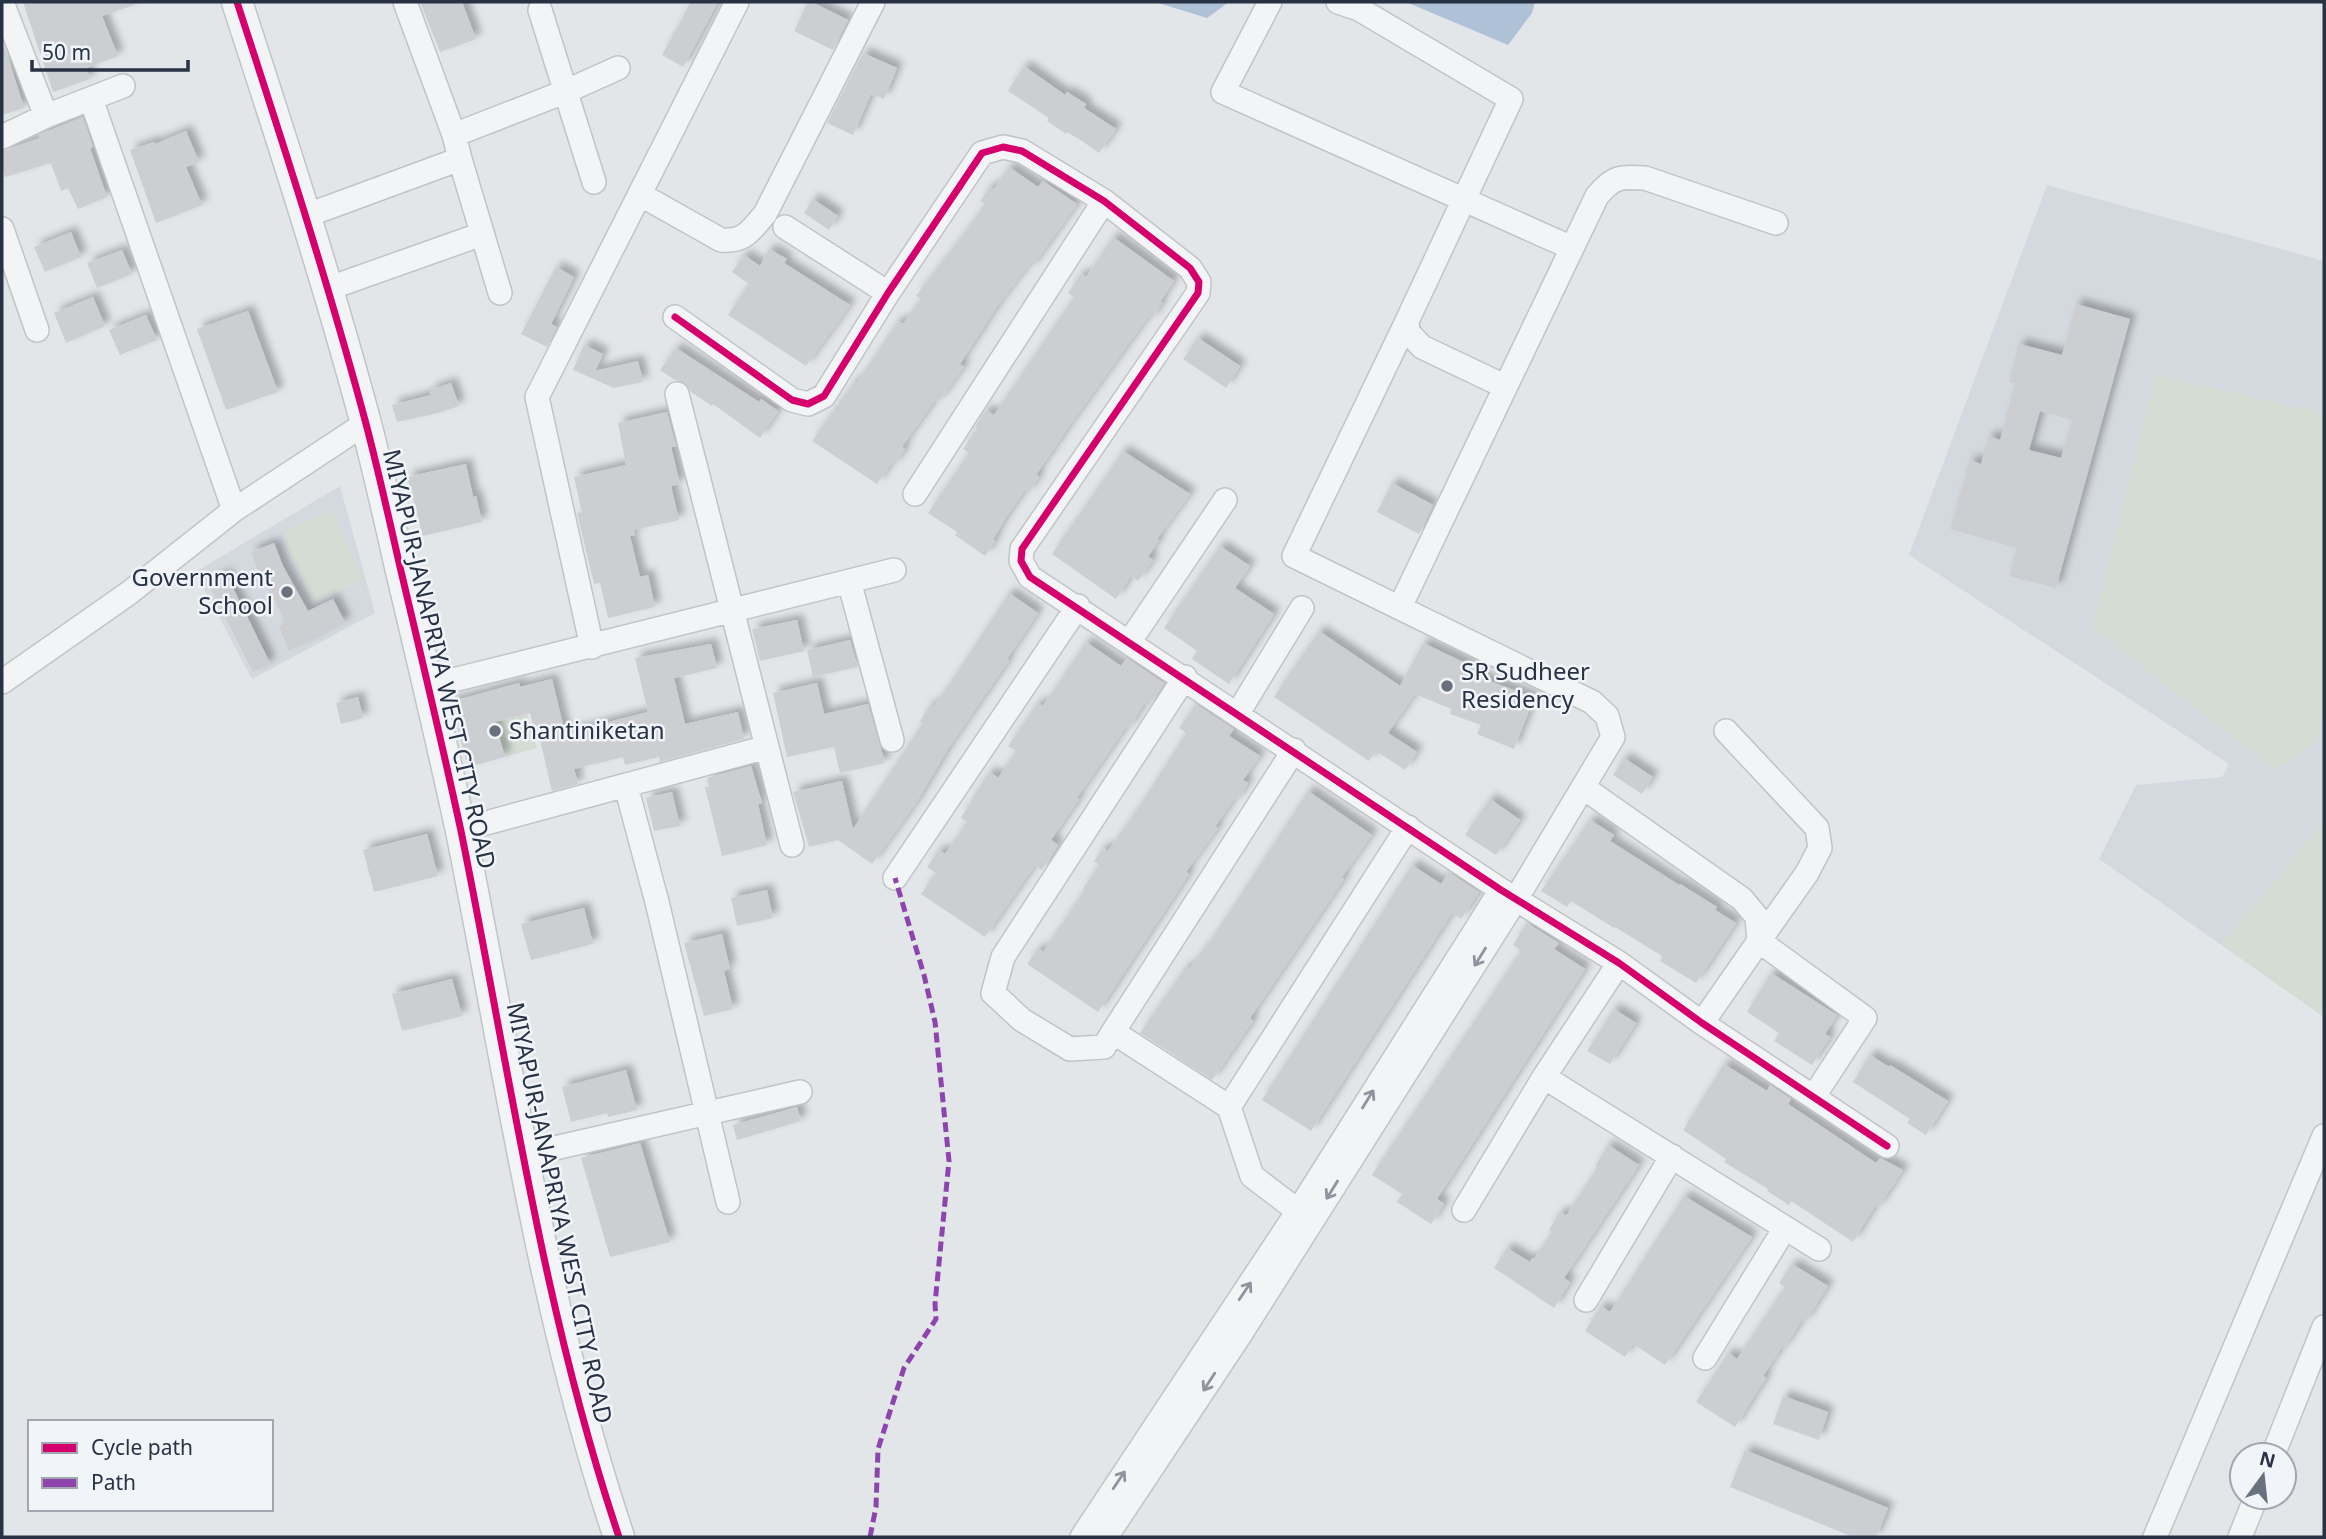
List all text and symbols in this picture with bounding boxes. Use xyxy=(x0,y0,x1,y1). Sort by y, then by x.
scale bar xyxy=(32,28,187,72)
text: 50 m xyxy=(42,38,91,66)
street label: MIYAPUR-JANAPRIYA WEST CITY ROAD xyxy=(376,446,505,872)
place label: Government School xyxy=(132,560,273,621)
marker: Government School xyxy=(279,584,295,600)
place label: SR Sudheer Residency xyxy=(1461,654,1590,715)
marker: SR Sudheer Residency xyxy=(1439,678,1455,694)
place label: Shantiniketan xyxy=(509,713,665,746)
marker: Shantiniketan xyxy=(487,723,503,739)
one-way arrow xyxy=(1472,947,1487,966)
street label: MIYAPUR-JANAPRIYA WEST CITY ROAD xyxy=(500,999,621,1426)
one-way arrow xyxy=(1362,1090,1376,1110)
one-way arrow xyxy=(1324,1180,1338,1200)
one-way arrow xyxy=(1238,1282,1252,1301)
one-way arrow xyxy=(1201,1372,1216,1391)
legend xyxy=(28,1420,273,1511)
text: Cycle path xyxy=(91,1433,193,1461)
north arrow xyxy=(2228,1441,2298,1511)
text: N xyxy=(2257,1445,2278,1474)
text: Path xyxy=(91,1468,136,1496)
one-way arrow xyxy=(1113,1471,1127,1491)

